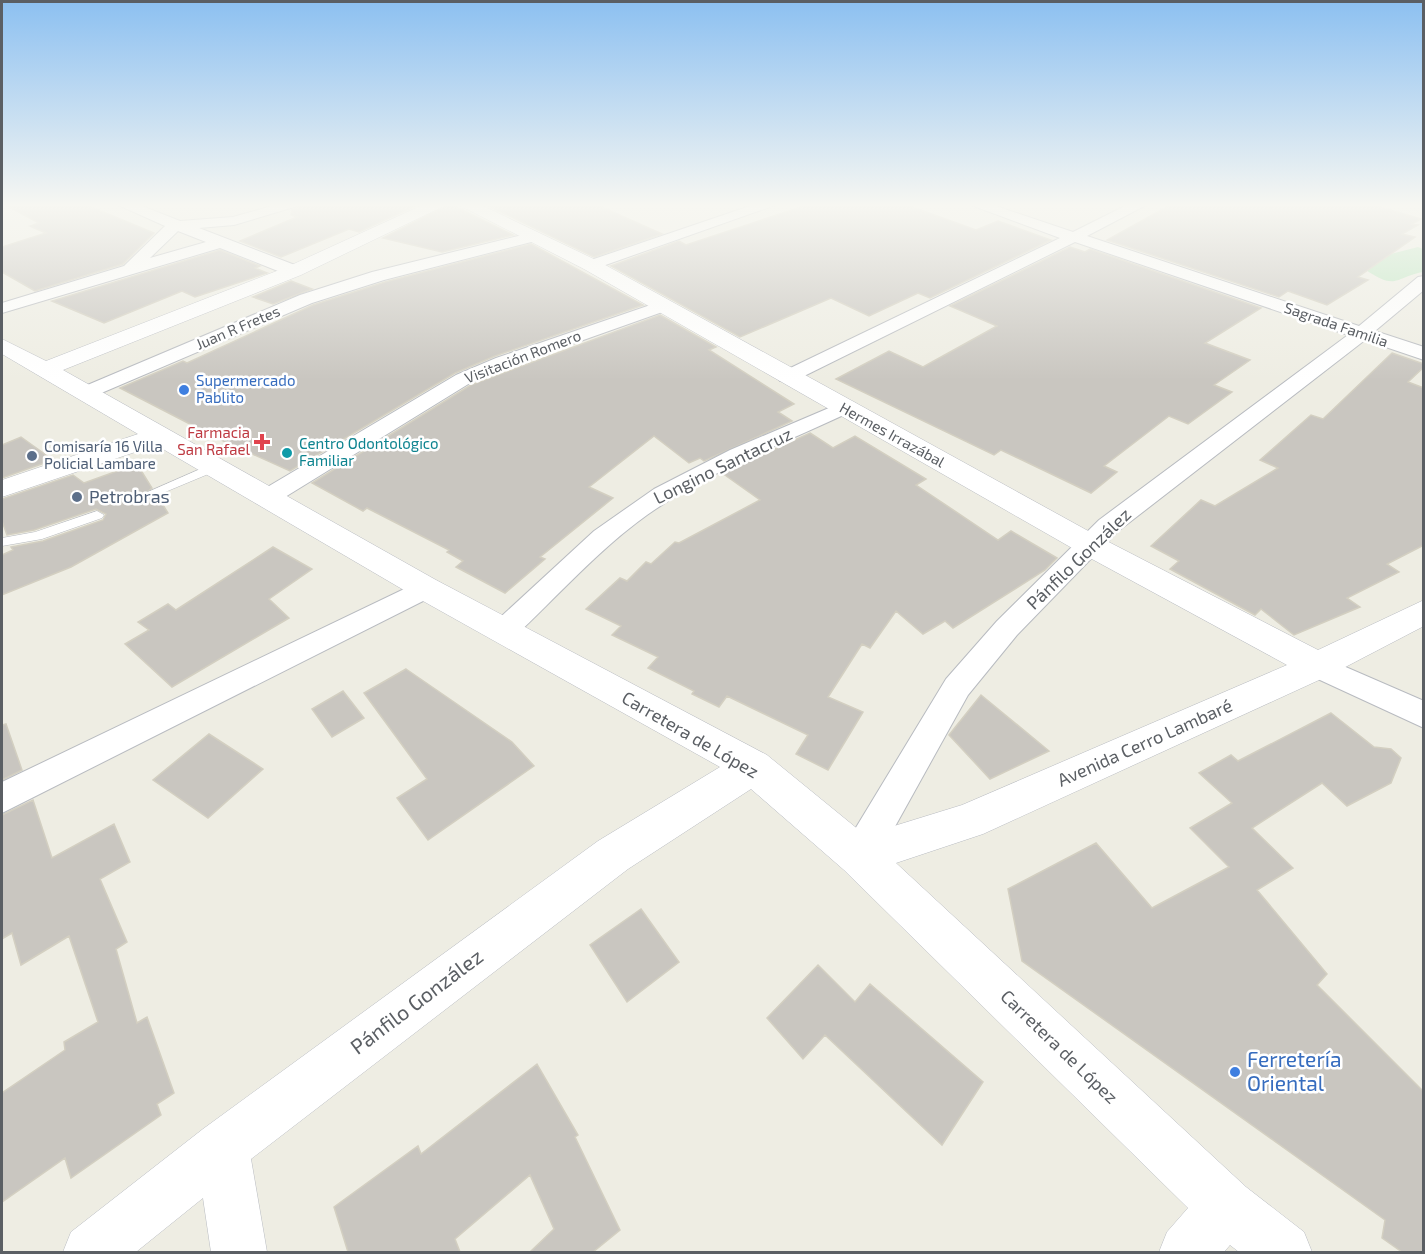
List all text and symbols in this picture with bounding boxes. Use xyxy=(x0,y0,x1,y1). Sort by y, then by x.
street label: Sagrada Familia xyxy=(1282,298,1391,350)
street label: Juan R Fretes xyxy=(193,301,282,353)
street label: Visitación Romero xyxy=(462,326,583,387)
place label: Supermercado Pablito xyxy=(196,371,295,406)
marker: Supermercado Pablito xyxy=(177,383,191,397)
street label: Hermes Irrazábal xyxy=(837,398,949,471)
street label: Longino Santacruz xyxy=(650,422,796,508)
place label: Farmacia San Rafael xyxy=(177,423,251,458)
place label: Centro Odontológico Familiar xyxy=(299,434,439,469)
marker: Farmacia San Rafael xyxy=(255,435,269,449)
place label: Comisaría 16 Villa Policial Lambare xyxy=(44,437,163,472)
marker: Centro Odontológico Familiar xyxy=(280,446,294,460)
marker: Comisaría 16 Villa Policial Lambare xyxy=(25,449,39,463)
place label: Petrobras xyxy=(89,485,170,507)
marker: Petrobras xyxy=(70,490,84,504)
street label: Pánfilo González xyxy=(1022,503,1135,614)
street label: Carretera de López xyxy=(618,686,763,782)
street label: Avenida Cerro Lambaré xyxy=(1054,694,1235,791)
street label: Pánfilo González xyxy=(345,943,487,1059)
street label: Carretera de López xyxy=(997,985,1123,1108)
place label: Ferretería Oriental xyxy=(1247,1046,1342,1095)
marker: Ferretería Oriental xyxy=(1228,1065,1242,1079)

